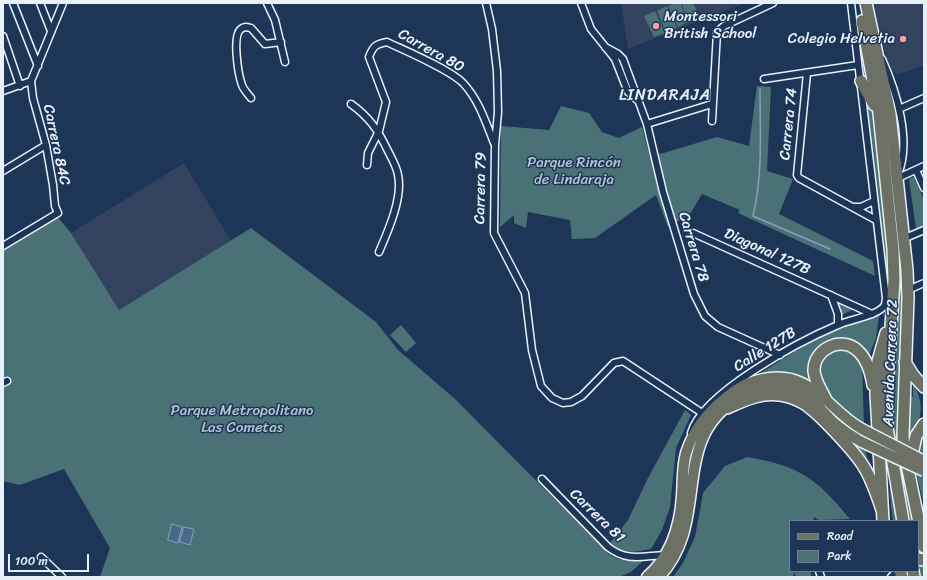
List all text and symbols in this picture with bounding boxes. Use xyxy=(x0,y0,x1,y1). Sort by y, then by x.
place label: Montessori British School xyxy=(664,8,757,43)
marker: Montessori British School xyxy=(651,21,661,31)
street label: Carrera 80 xyxy=(395,25,467,77)
place label: Colegio Helvetia xyxy=(788,30,895,48)
marker: Colegio Helvetia xyxy=(898,34,908,44)
district label: LINDARAJA xyxy=(619,86,711,106)
street label: Carrera 74 xyxy=(776,87,802,161)
street label: Carrera 84C xyxy=(39,103,73,187)
street label: Carrera 79 xyxy=(471,152,491,224)
park label: Parque Rincón de Lindaraja xyxy=(527,154,621,189)
street label: Carrera 78 xyxy=(674,210,712,284)
street label: Diagonal 127B xyxy=(721,225,813,279)
street label: Avenida Carrera 72 xyxy=(880,299,902,427)
street label: Calle 127B xyxy=(730,324,800,376)
park label: Parque Metropolitano Las Cometas xyxy=(171,402,313,437)
street label: Carrera 81 xyxy=(566,485,628,547)
legend xyxy=(789,520,919,572)
text: Road xyxy=(827,525,853,547)
text: Park xyxy=(827,545,852,567)
scale bar xyxy=(10,546,91,572)
text: 100 m xyxy=(15,550,48,572)

